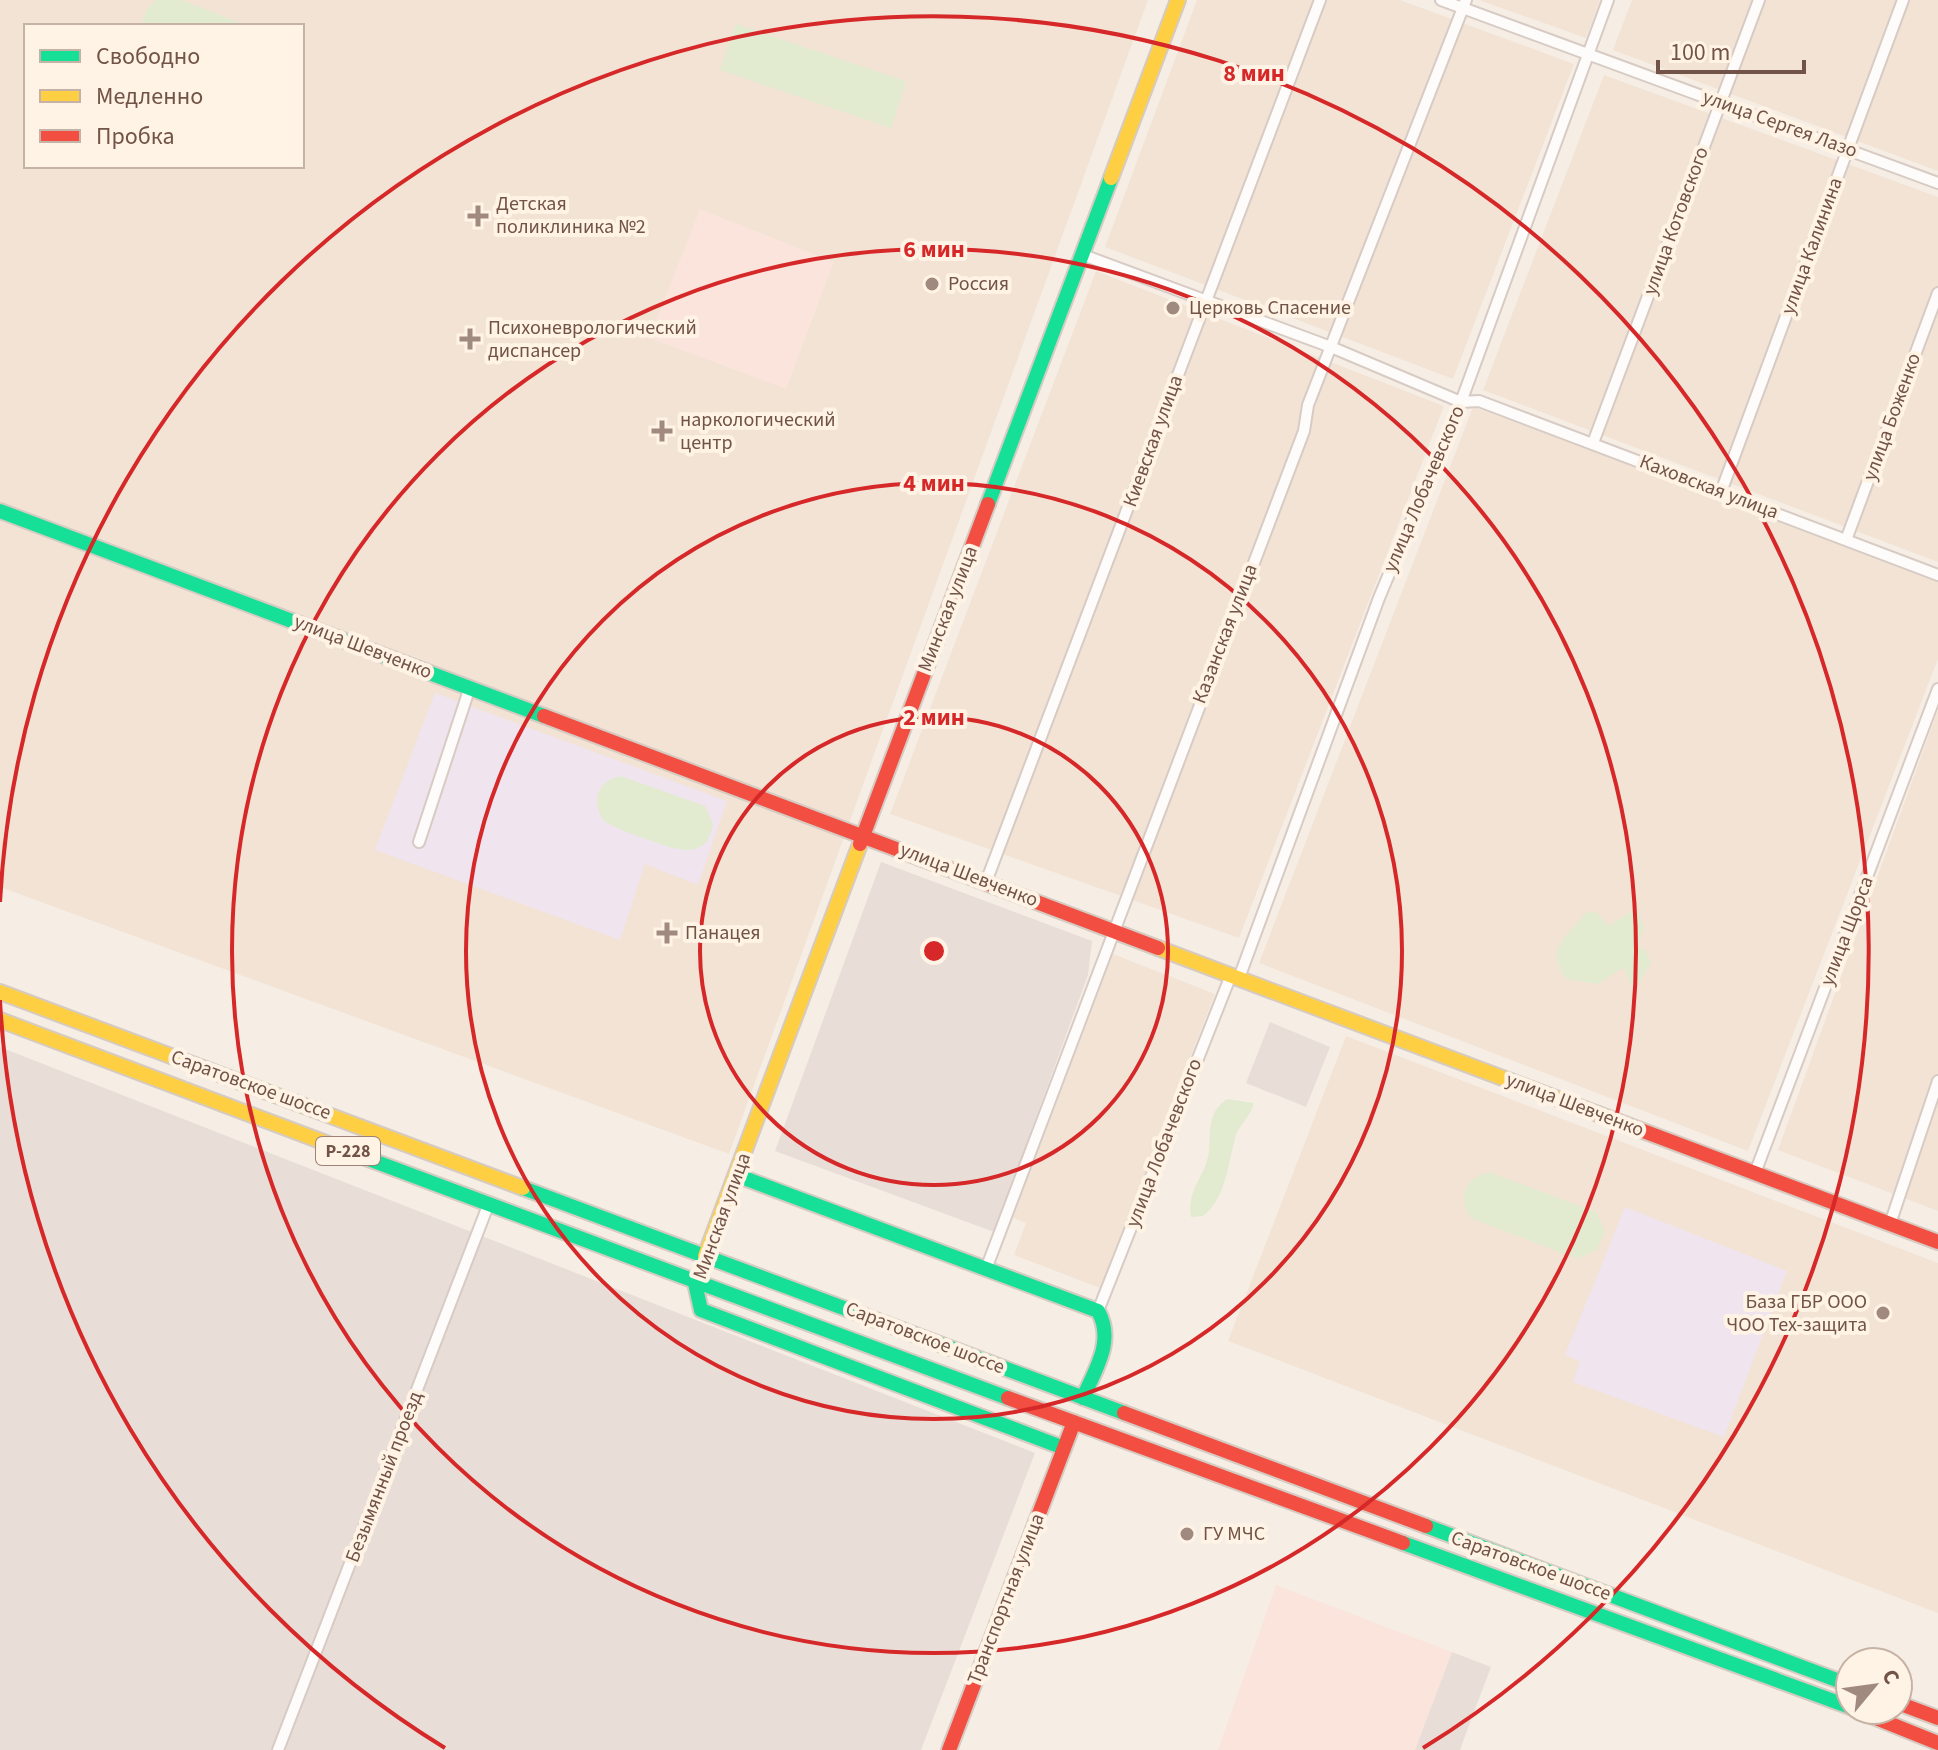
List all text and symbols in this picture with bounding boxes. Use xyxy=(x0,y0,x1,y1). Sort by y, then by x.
legend xyxy=(24,24,304,168)
scale bar xyxy=(1658,24,1804,74)
text: 100 m xyxy=(1670,35,1730,70)
text: Свободно xyxy=(96,39,200,74)
text: 8 мин xyxy=(1223,56,1285,91)
text: Медленно xyxy=(96,79,203,114)
street label: улица Сергея Лазо xyxy=(1699,83,1861,165)
text: Пробка xyxy=(96,119,175,154)
street label: улица Котовского xyxy=(1636,143,1716,299)
street label: улица Калинина xyxy=(1774,174,1850,318)
place label: Детская поликлиника №2 xyxy=(496,190,646,241)
marker: Детская поликлиника №2 xyxy=(467,205,489,227)
text: 6 мин xyxy=(903,232,965,267)
place label: Россия xyxy=(948,270,1009,298)
marker: Россия xyxy=(923,275,941,293)
place label: Церковь Спасение xyxy=(1189,294,1351,322)
marker: Церковь Спасение xyxy=(1164,299,1182,317)
place label: Психоневрологический диспансер xyxy=(488,314,697,365)
marker: Психоневрологический диспансер xyxy=(459,328,481,350)
street label: улица Боженко xyxy=(1856,349,1928,485)
street label: Киевская улица xyxy=(1116,371,1190,511)
street label: улица Лобачевского xyxy=(1376,401,1472,577)
place label: наркологический центр xyxy=(680,406,836,457)
marker: наркологический центр xyxy=(651,420,673,442)
street label: Каховская улица xyxy=(1635,448,1783,526)
text: 4 мин xyxy=(903,466,965,501)
street label: Минская улица xyxy=(911,542,985,676)
street label: Казанская улица xyxy=(1185,560,1265,708)
street label: улица Шевченко xyxy=(290,608,436,686)
text: 2 мин xyxy=(903,700,965,735)
street label: улица Шевченко xyxy=(896,836,1042,914)
street label: улица Щорса xyxy=(1813,872,1881,990)
place label: Панацея xyxy=(685,919,761,947)
marker: Панацея xyxy=(656,922,678,944)
centre of rings xyxy=(920,937,948,965)
street label: Саратовское шоссе xyxy=(167,1043,335,1127)
street label: улица Лобачевского xyxy=(1119,1055,1209,1231)
street label: улица Шевченко xyxy=(1502,1066,1648,1144)
road number: Р-228 xyxy=(316,1137,380,1165)
street label: Минская улица xyxy=(686,1149,758,1283)
place label: База ГБР ООО ЧОО Тех-защита xyxy=(1726,1288,1867,1339)
street label: Саратовское шоссе xyxy=(841,1295,1009,1381)
marker: База ГБР ООО ЧОО Тех-защита xyxy=(1874,1304,1892,1322)
street label: Безымянный проезд xyxy=(338,1387,430,1567)
street label: Транспортная улица xyxy=(961,1510,1051,1688)
place label: ГУ МЧС xyxy=(1203,1520,1265,1548)
street label: Саратовское шоссе xyxy=(1447,1524,1615,1608)
marker: ГУ МЧС xyxy=(1178,1525,1196,1543)
north arrow xyxy=(1834,1646,1914,1726)
text: С xyxy=(1874,1663,1908,1690)

